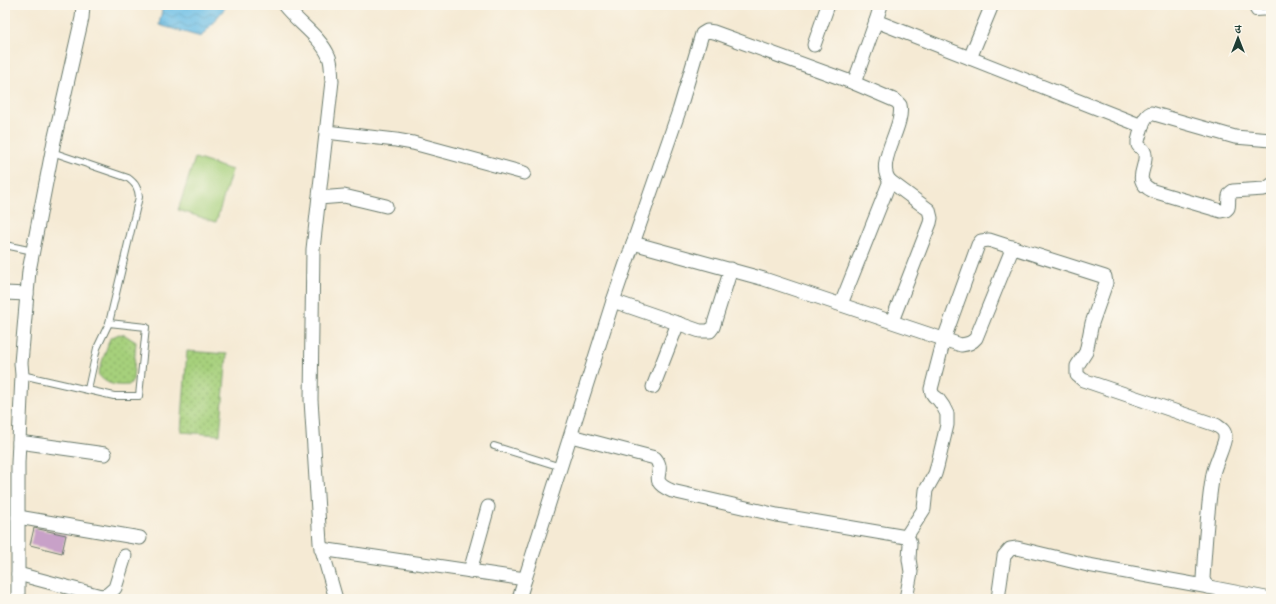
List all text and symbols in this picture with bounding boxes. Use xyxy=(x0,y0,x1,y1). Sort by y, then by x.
north arrow xyxy=(1218,18,1258,58)
text: उ xyxy=(1234,22,1242,38)

